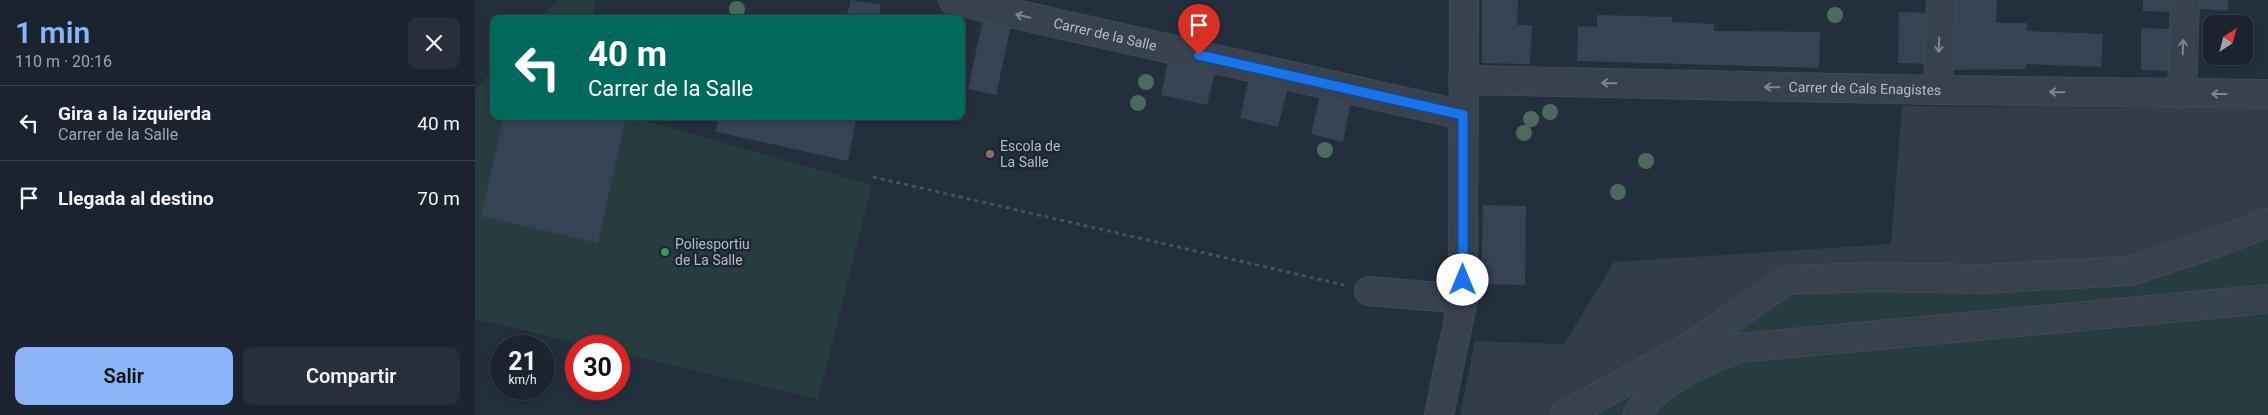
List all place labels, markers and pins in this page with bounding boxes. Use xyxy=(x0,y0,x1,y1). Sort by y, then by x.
pin xyxy=(1178,4,1220,55)
place label: Escola de La Salle xyxy=(1000,138,1060,170)
marker: Escola de La Salle xyxy=(984,148,996,160)
place label: Poliesportiu de La Salle xyxy=(675,236,750,268)
marker: Poliesportiu de La Salle xyxy=(659,246,671,258)

